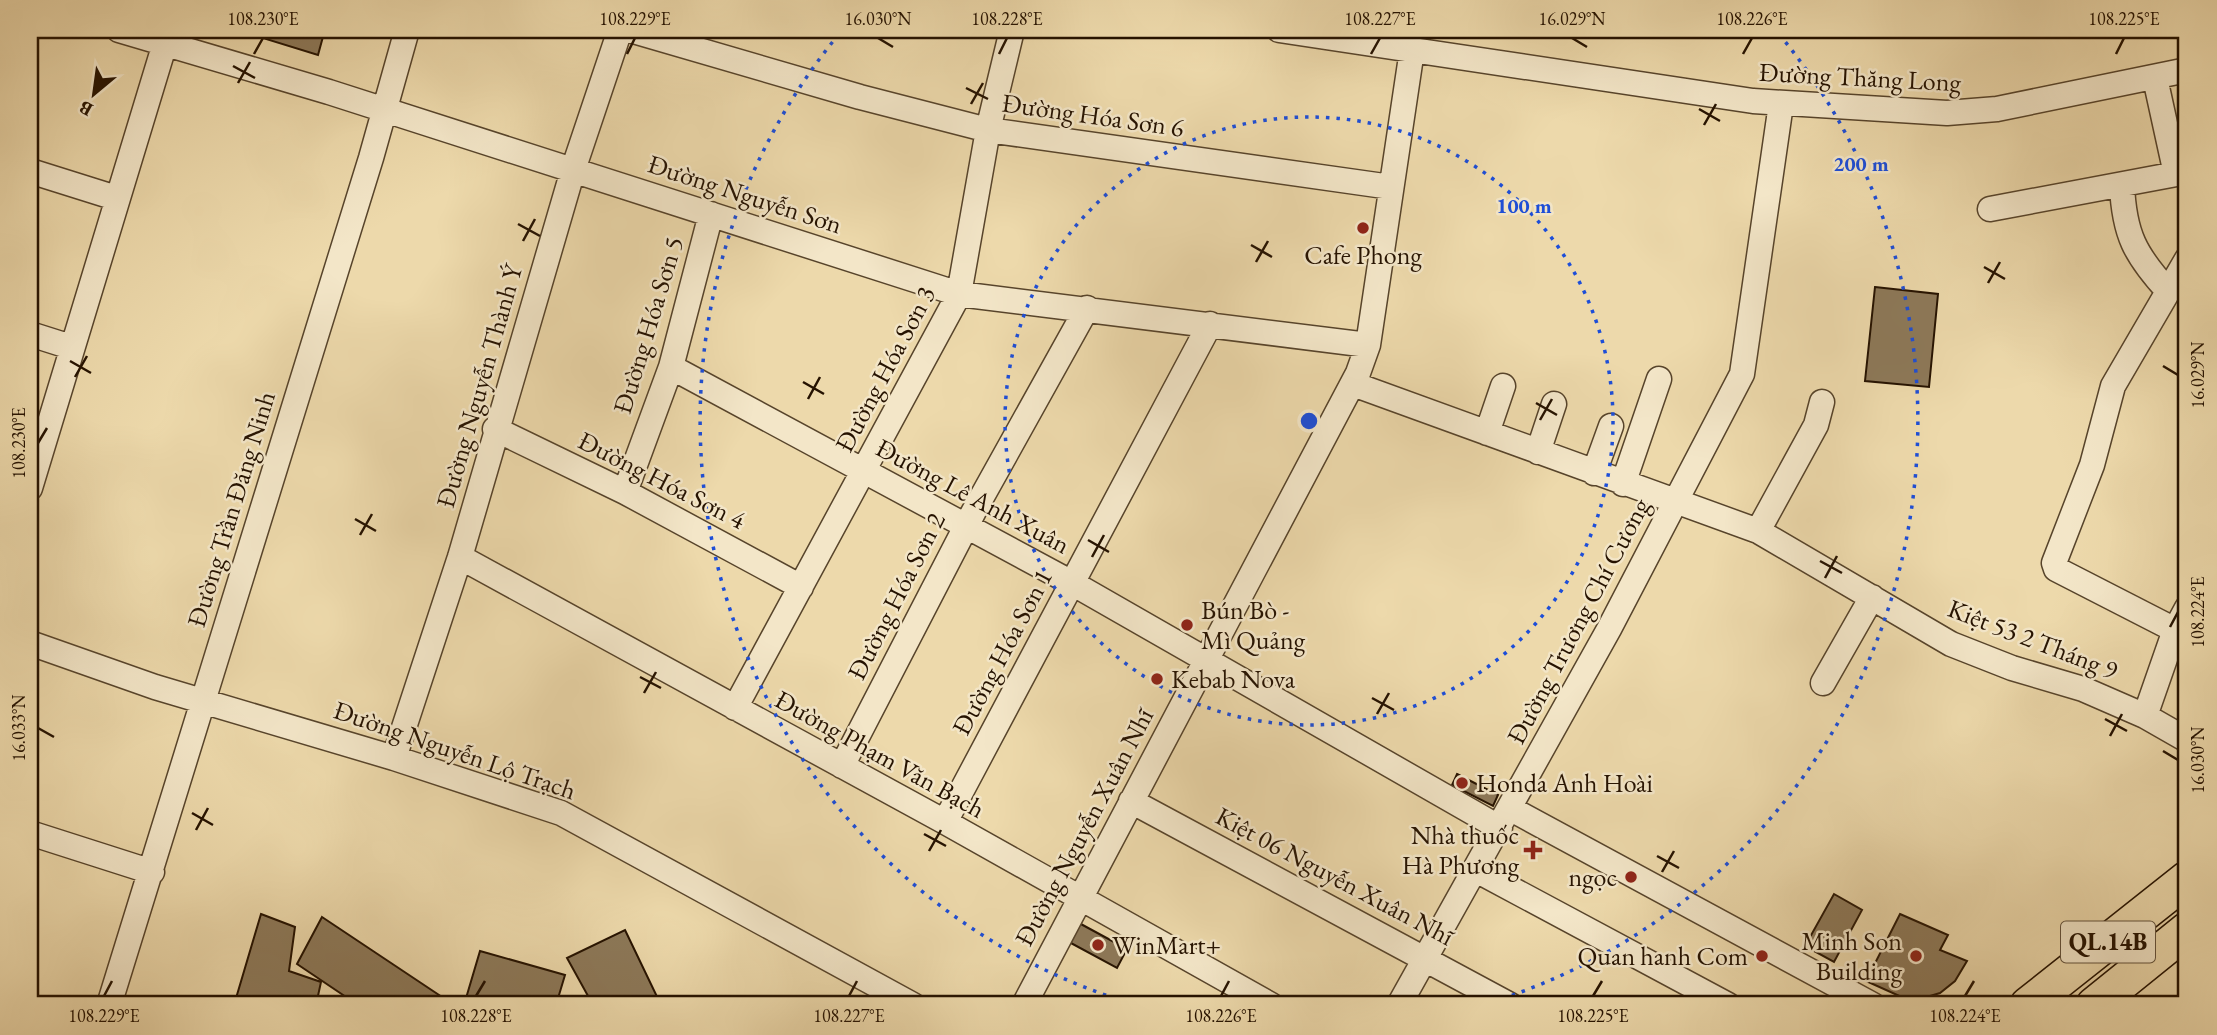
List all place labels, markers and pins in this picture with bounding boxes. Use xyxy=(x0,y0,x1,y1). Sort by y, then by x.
marker: Cafe Phong xyxy=(1355,220,1371,236)
place label: Cafe Phong xyxy=(1304,238,1422,272)
centre of rings xyxy=(1297,409,1321,433)
place label: Bún Bò - Mì Quảng xyxy=(1201,593,1306,657)
marker: Bún Bò - Mì Quảng xyxy=(1179,617,1195,633)
place label: Kebab Nova xyxy=(1171,662,1296,696)
marker: Kebab Nova xyxy=(1149,671,1165,687)
place label: Honda Anh Hoài xyxy=(1476,766,1653,800)
marker: Honda Anh Hoài xyxy=(1454,775,1470,791)
place label: Nhà thuốc Hà Phương xyxy=(1402,818,1520,882)
marker: Nhà thuốc Hà Phương xyxy=(1525,842,1541,858)
place label: ngọc xyxy=(1569,860,1617,894)
marker: ngọc xyxy=(1623,869,1639,885)
place label: Minh Son Building xyxy=(1801,924,1903,988)
place label: WinMart+ xyxy=(1112,928,1221,962)
marker: WinMart+ xyxy=(1090,937,1106,953)
place label: Quan hanh Com xyxy=(1578,939,1748,973)
marker: Quan hanh Com xyxy=(1754,948,1770,964)
marker: Minh Son Building xyxy=(1908,948,1924,964)

